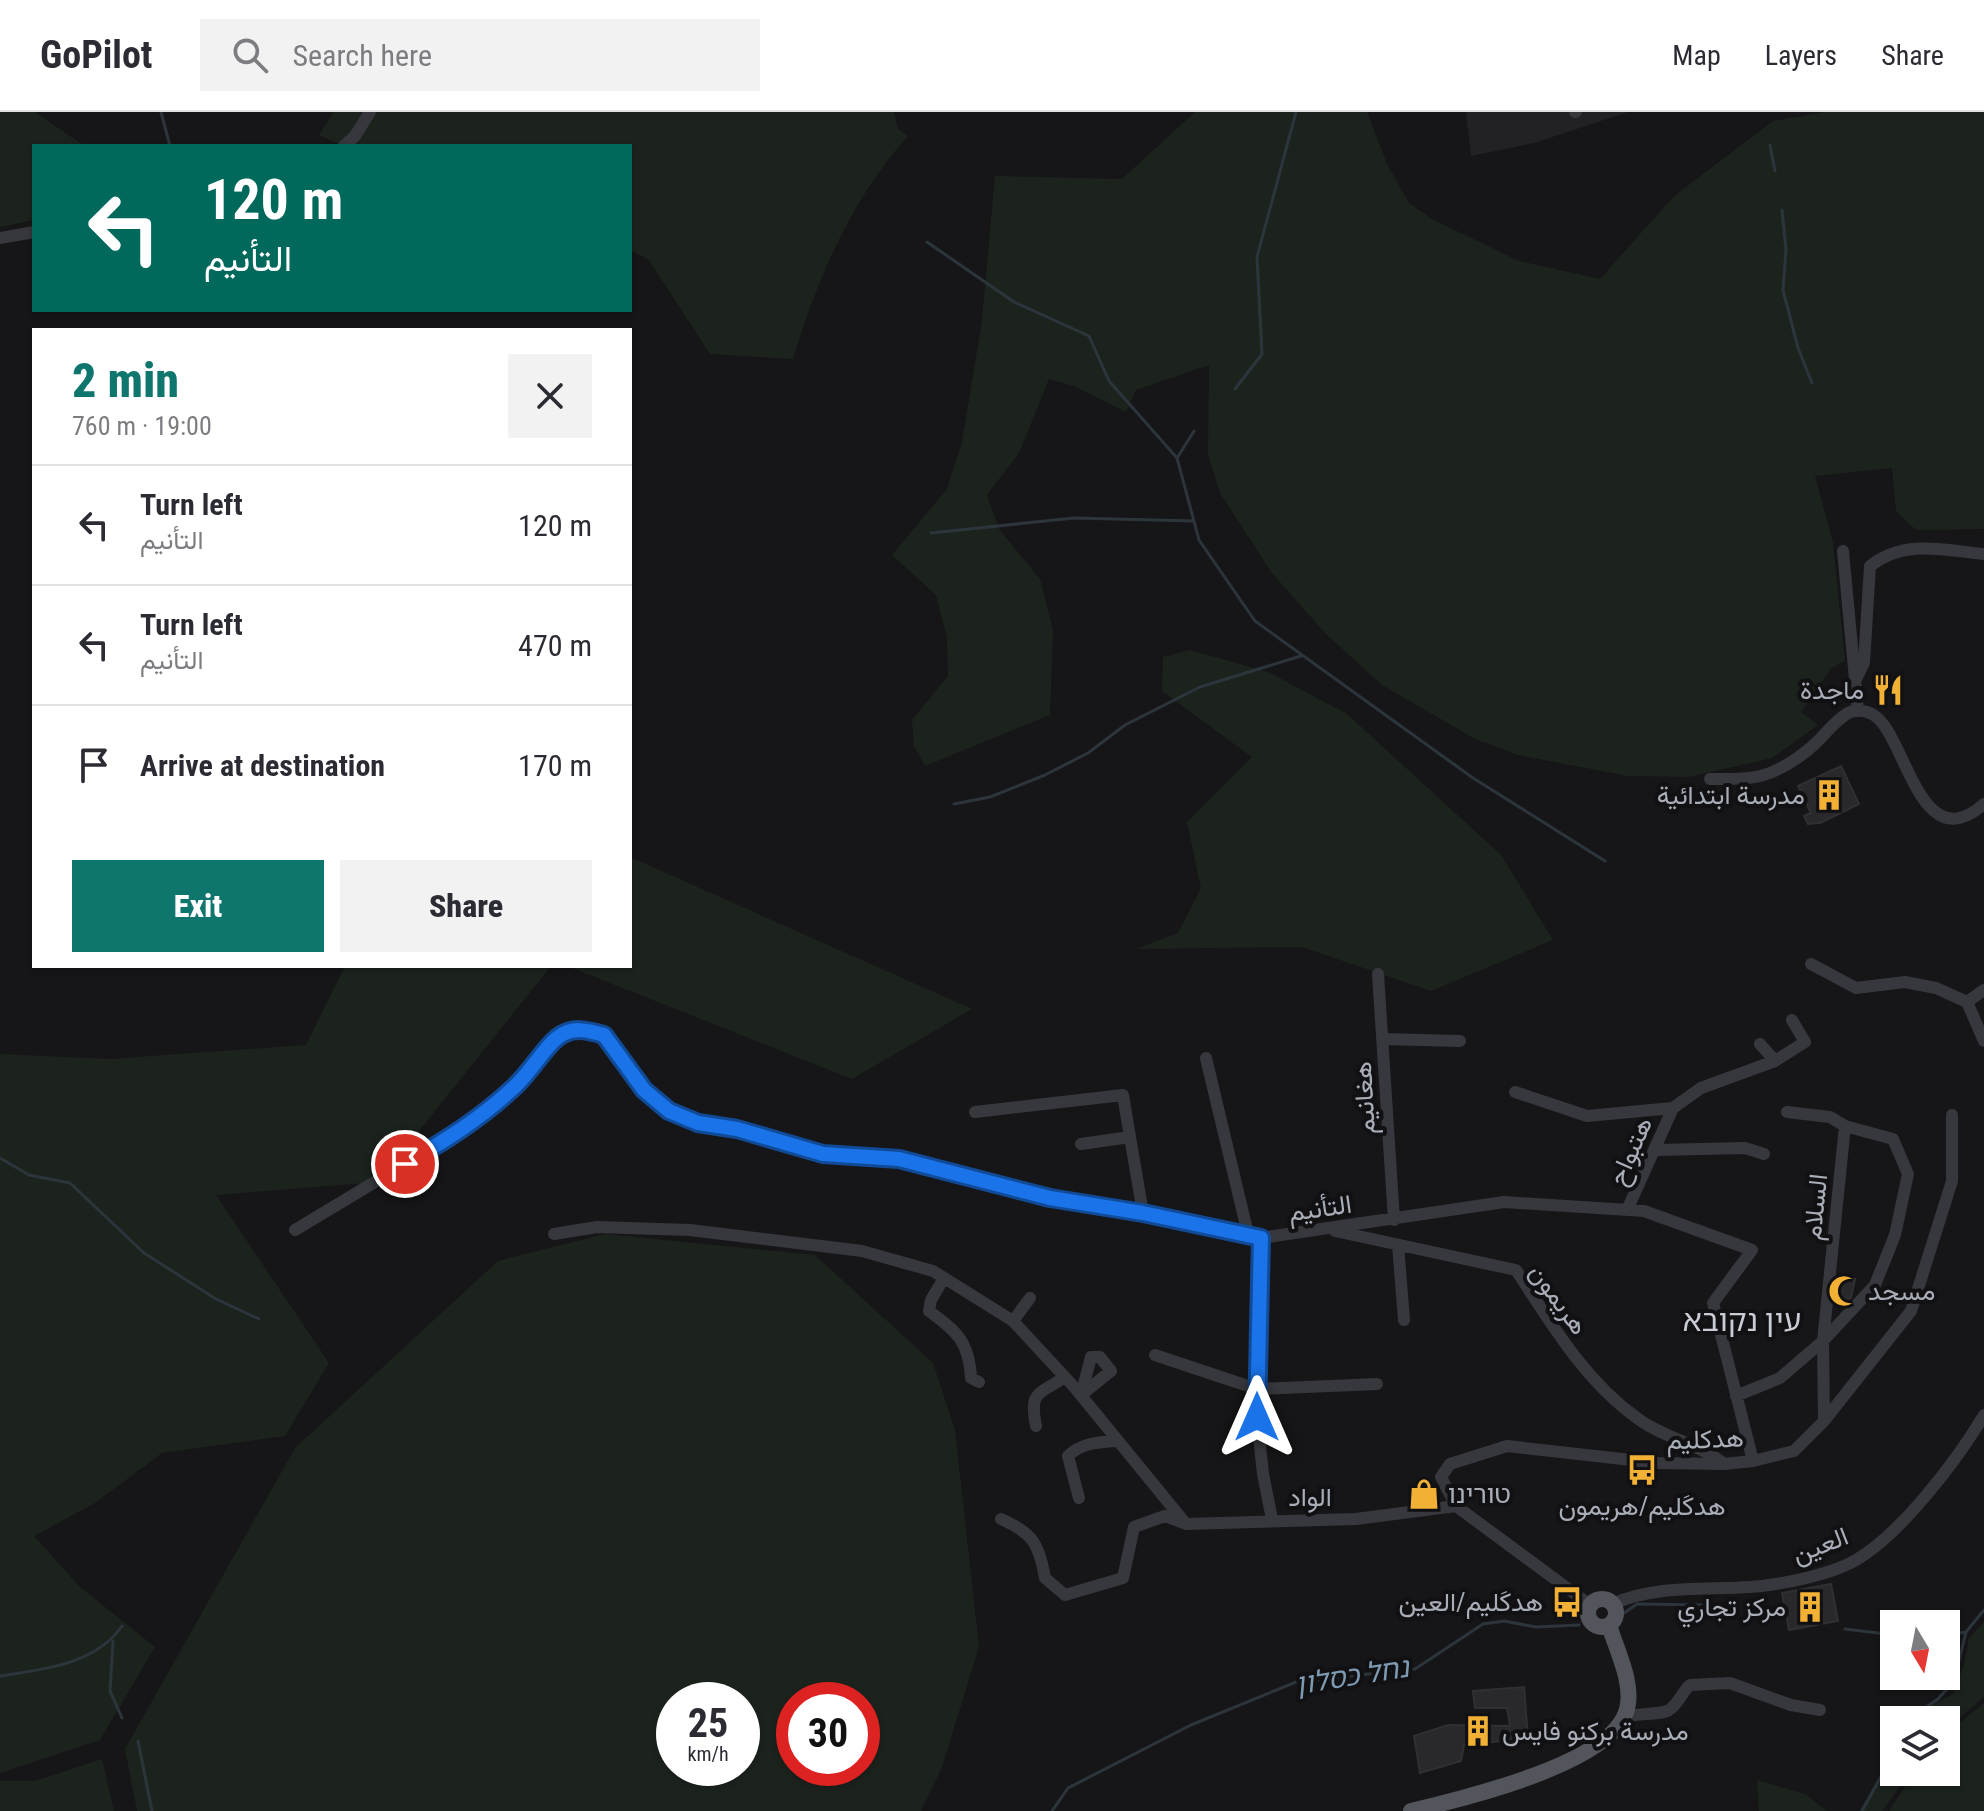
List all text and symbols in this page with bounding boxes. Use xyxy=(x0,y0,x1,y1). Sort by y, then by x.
search box xyxy=(200,19,760,91)
text: GoPilot xyxy=(40,33,152,77)
icon: search xyxy=(228,33,272,77)
text: Search here xyxy=(292,38,432,73)
text: Map xyxy=(1672,39,1721,72)
text: Layers xyxy=(1765,39,1837,72)
text: Share xyxy=(1881,39,1944,72)
text: 120 m xyxy=(204,167,343,233)
icon: left xyxy=(72,176,176,280)
text: التأنيم xyxy=(204,238,292,280)
text: 2 min xyxy=(72,352,179,409)
button: close xyxy=(508,354,592,438)
text: 760 m · 19:00 xyxy=(72,411,212,441)
text: Turn left xyxy=(140,487,243,522)
icon: left xyxy=(72,503,116,547)
text: 120 m xyxy=(518,508,592,543)
text: التأنيم xyxy=(140,525,204,555)
text: Turn left xyxy=(140,607,243,642)
icon: left xyxy=(72,623,116,667)
text: 470 m xyxy=(518,628,592,663)
text: التأنيم xyxy=(140,645,204,675)
restaurant icon: ماجدة xyxy=(1871,673,1905,707)
place label: ماجدة xyxy=(1800,675,1864,705)
icon: arrive xyxy=(72,743,116,787)
text: Arrive at destination xyxy=(140,748,385,783)
text: 170 m xyxy=(518,748,592,783)
building icon: مدرسة ابتدائية xyxy=(1812,778,1846,812)
place label: مدرسة ابتدائية xyxy=(1657,780,1805,811)
button: Exit xyxy=(72,860,324,952)
button: Share xyxy=(340,860,592,952)
street label: هغانيم xyxy=(1347,1061,1383,1135)
street label: هتبواح xyxy=(1602,1112,1661,1191)
pin xyxy=(371,1130,439,1198)
icon: arrive xyxy=(383,1142,427,1186)
street label: السلام xyxy=(1797,1172,1835,1242)
street label: التأنيم xyxy=(1286,1189,1354,1229)
street label: هريمون xyxy=(1522,1258,1595,1341)
mosque icon: مسجد xyxy=(1827,1274,1861,1308)
place label: مسجد xyxy=(1868,1276,1935,1306)
district label: עין נקובא xyxy=(1683,1303,1801,1338)
position arrow xyxy=(1215,1375,1299,1459)
street label: هدكليم xyxy=(1666,1423,1744,1457)
bus stop icon: هدكَليم/هريمون xyxy=(1625,1453,1659,1487)
shop icon: טורינו xyxy=(1407,1477,1441,1511)
place label: טורינו xyxy=(1448,1479,1511,1509)
street label: الواد xyxy=(1288,1482,1332,1513)
place label: هدكَليم/هريمون xyxy=(1558,1491,1726,1523)
street label: العين xyxy=(1788,1521,1853,1570)
bus stop icon: هدكَليم/العين xyxy=(1550,1585,1584,1619)
place label: هدكَليم/العين xyxy=(1399,1587,1543,1619)
building icon: مركز تجاري xyxy=(1793,1590,1827,1624)
place label: مركز تجاري xyxy=(1677,1592,1786,1628)
north arrow xyxy=(1880,1610,1960,1690)
map controls xyxy=(1880,1610,1960,1786)
water label: נחל כסלון xyxy=(1293,1650,1413,1701)
speed limit sign: 30 xyxy=(776,1682,880,1786)
text: 25 xyxy=(688,1700,728,1747)
button: layers xyxy=(1880,1706,1960,1786)
building icon: مدرسة بركنو فايس xyxy=(1461,1714,1495,1748)
place label: مدرسة بركنو فايس xyxy=(1502,1716,1689,1747)
text: km/h xyxy=(687,1742,729,1766)

